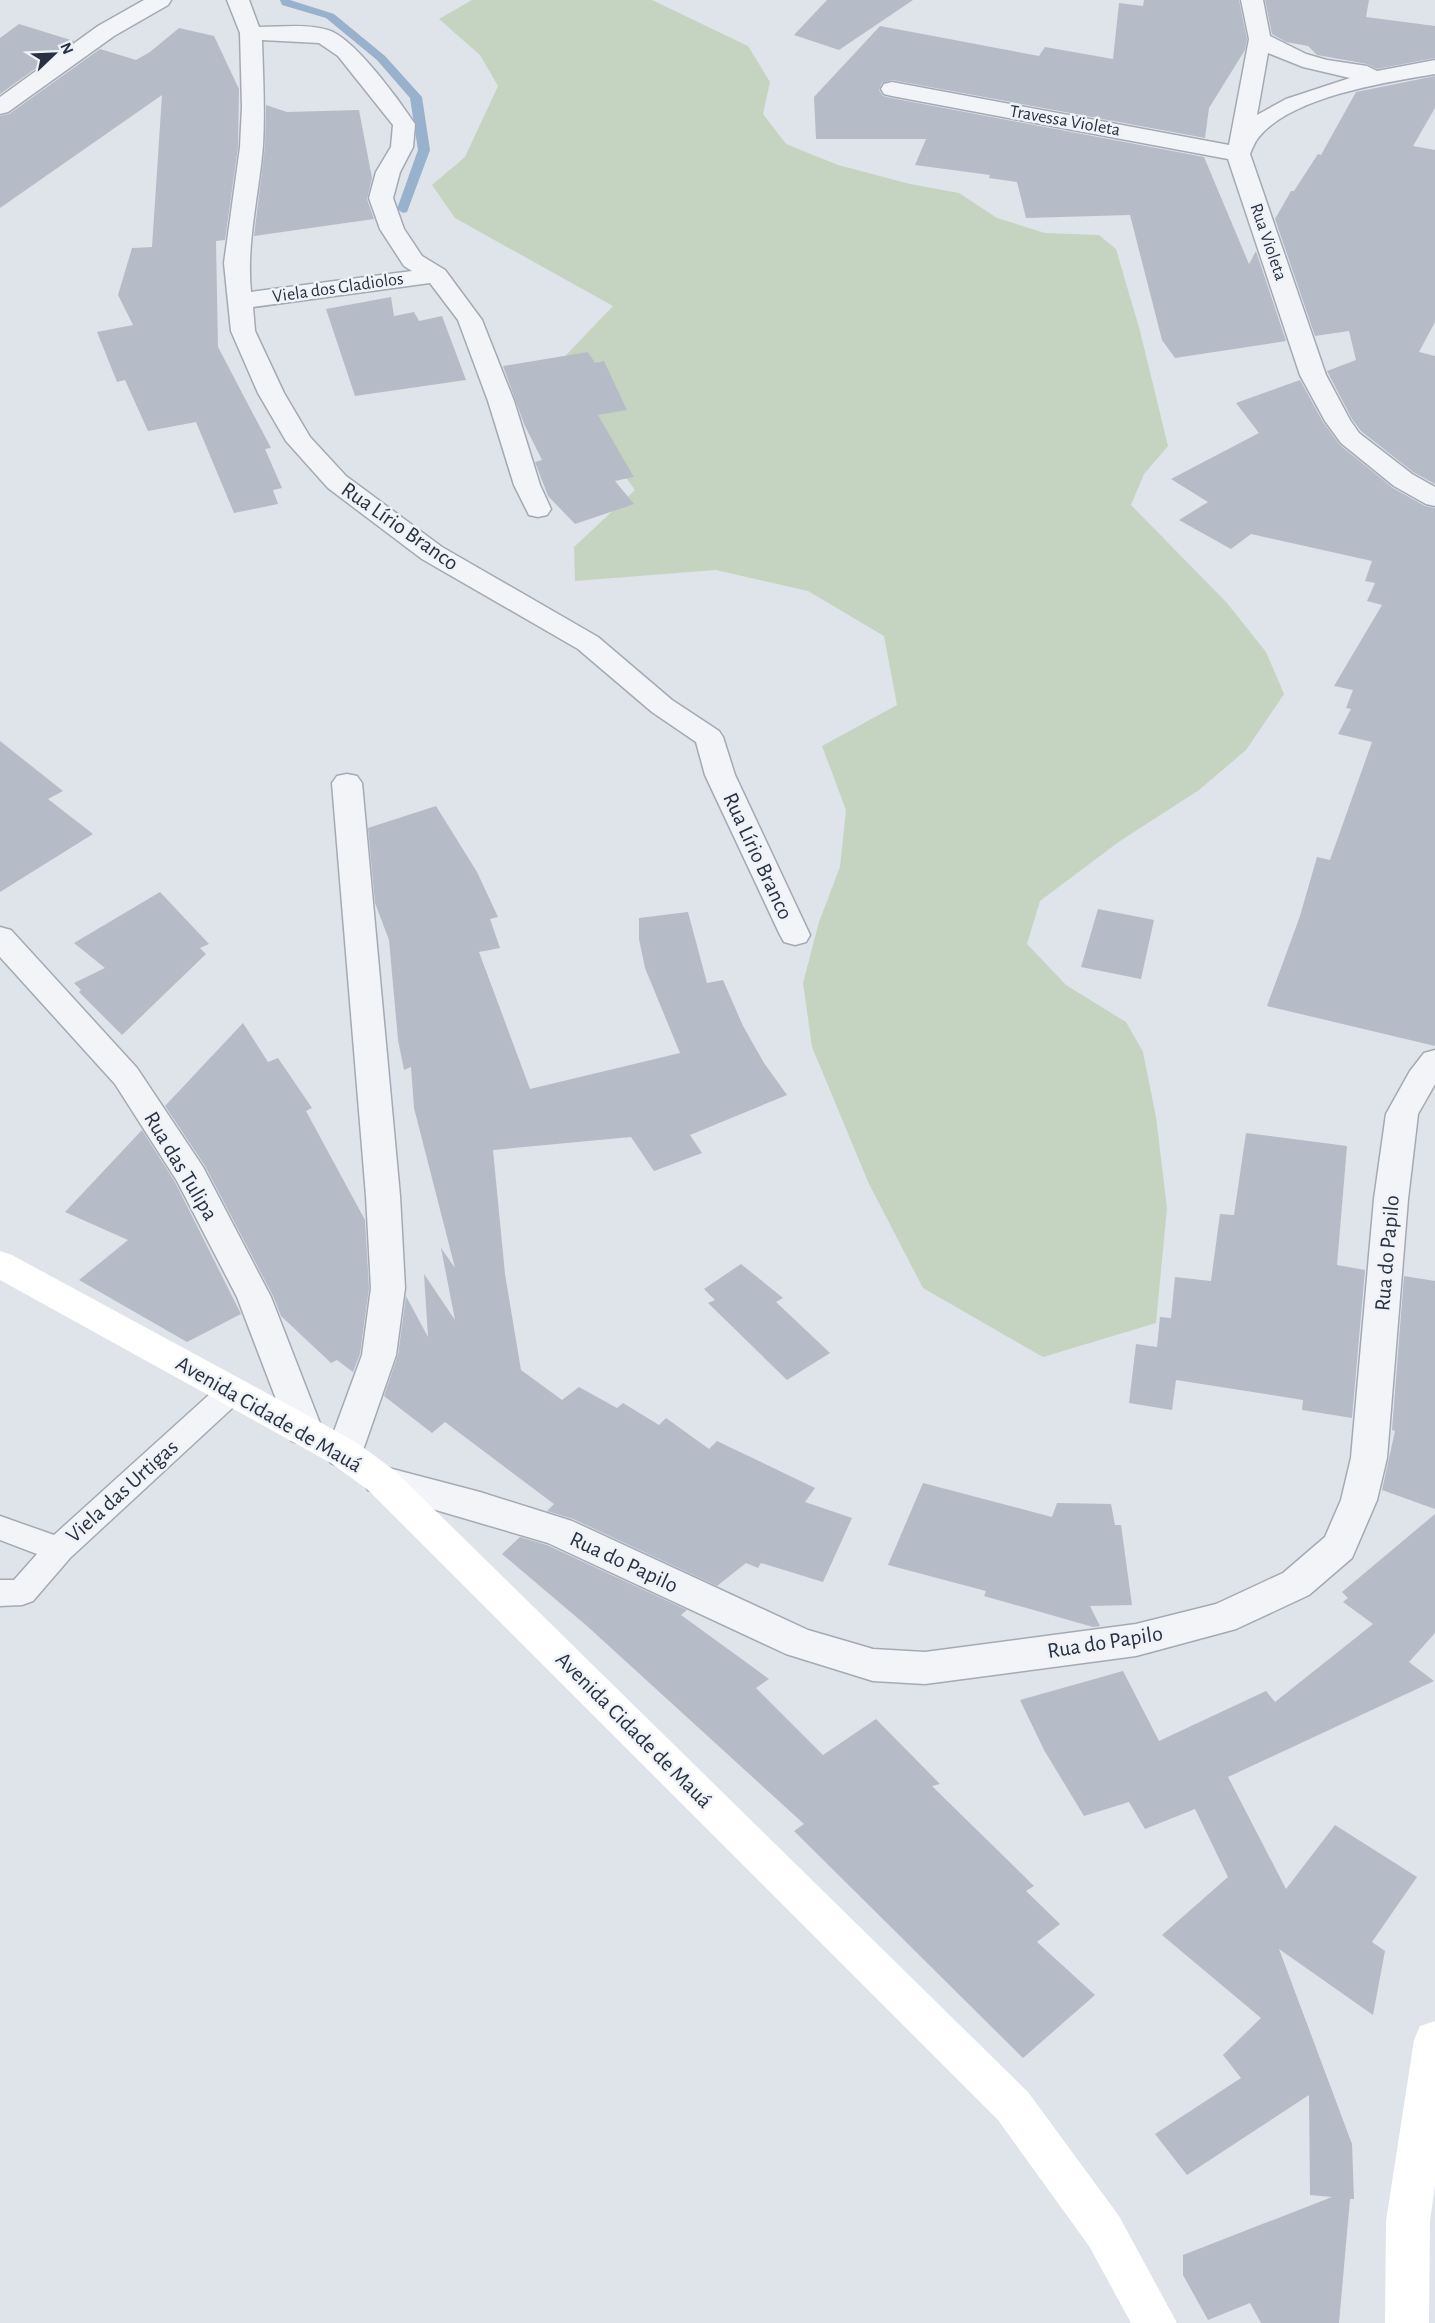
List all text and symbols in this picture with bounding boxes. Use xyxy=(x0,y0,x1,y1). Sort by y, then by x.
north arrow xyxy=(24,24,84,84)
text: N xyxy=(57,40,76,57)
street label: Travessa Violeta xyxy=(1008,102,1122,140)
street label: Rua Violeta xyxy=(1246,201,1290,283)
street label: Viela dos Gladiolos xyxy=(271,270,405,306)
street label: Rua Lírio Branco xyxy=(338,478,462,574)
street label: Rua Lírio Branco xyxy=(719,789,797,923)
street label: Rua das Tulipa xyxy=(140,1108,222,1224)
street label: Rua do Papilo xyxy=(1371,1194,1403,1312)
street label: Avenida Cidade de Mauá xyxy=(172,1352,366,1476)
street label: Viela das Urtigas xyxy=(62,1435,182,1547)
street label: Rua do Papilo xyxy=(567,1527,681,1597)
street label: Rua do Papilo xyxy=(1046,1622,1164,1662)
street label: Avenida Cidade de Mauá xyxy=(552,1648,716,1812)

